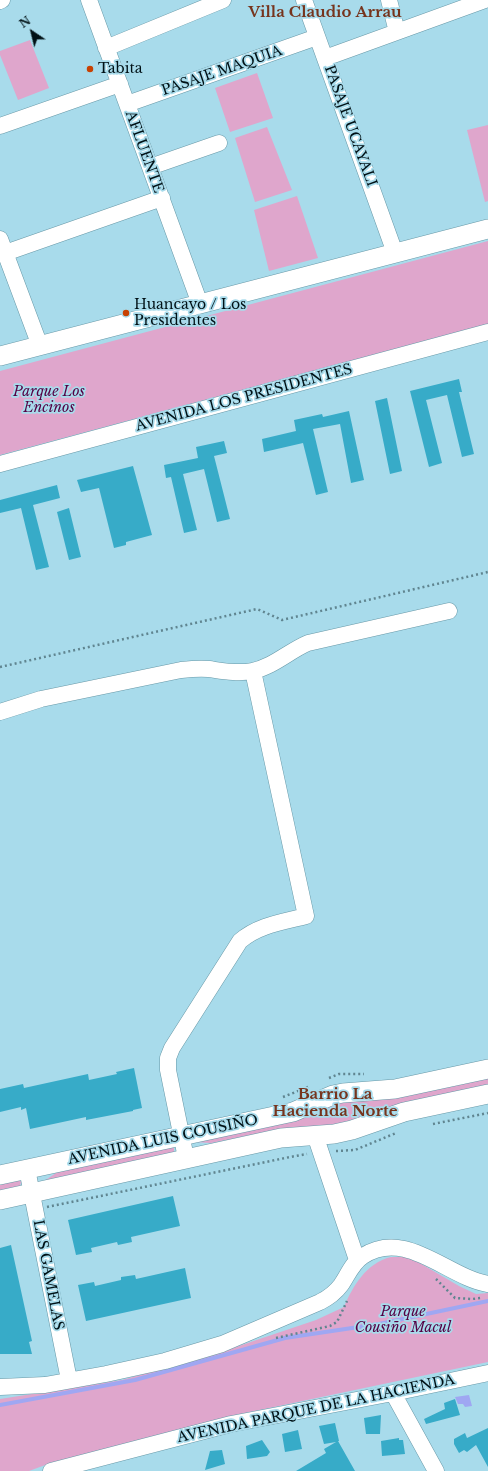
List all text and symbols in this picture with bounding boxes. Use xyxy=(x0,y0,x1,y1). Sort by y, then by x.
district label: Villa Claudio Arrau xyxy=(248,4,402,22)
north arrow xyxy=(12,12,52,52)
text: N xyxy=(17,13,33,31)
street label: PASAJE MAQUIA xyxy=(160,42,284,100)
place label: Tabita xyxy=(98,61,143,77)
street label: PASAJE UCAYALI xyxy=(320,63,380,189)
marker: Tabita xyxy=(85,64,95,74)
street label: AFLUENTE xyxy=(121,109,167,195)
place label: Huancayo / Los Presidentes xyxy=(134,297,246,330)
marker: Huancayo / Los Presidentes xyxy=(121,308,131,318)
street label: AVENIDA LOS PRESIDENTES xyxy=(134,361,354,435)
park label: Parque Los Encinos xyxy=(13,384,85,416)
district label: Barrio La Hacienda Norte xyxy=(273,1086,397,1121)
street label: AVENIDA LUIS COUSIÑO xyxy=(66,1112,260,1168)
street label: LAS GAMELAS xyxy=(29,1218,67,1332)
park label: Parque Cousiño Macul xyxy=(355,1304,451,1336)
street label: AVENIDA PARQUE DE LA HACIENDA xyxy=(176,1371,456,1447)

